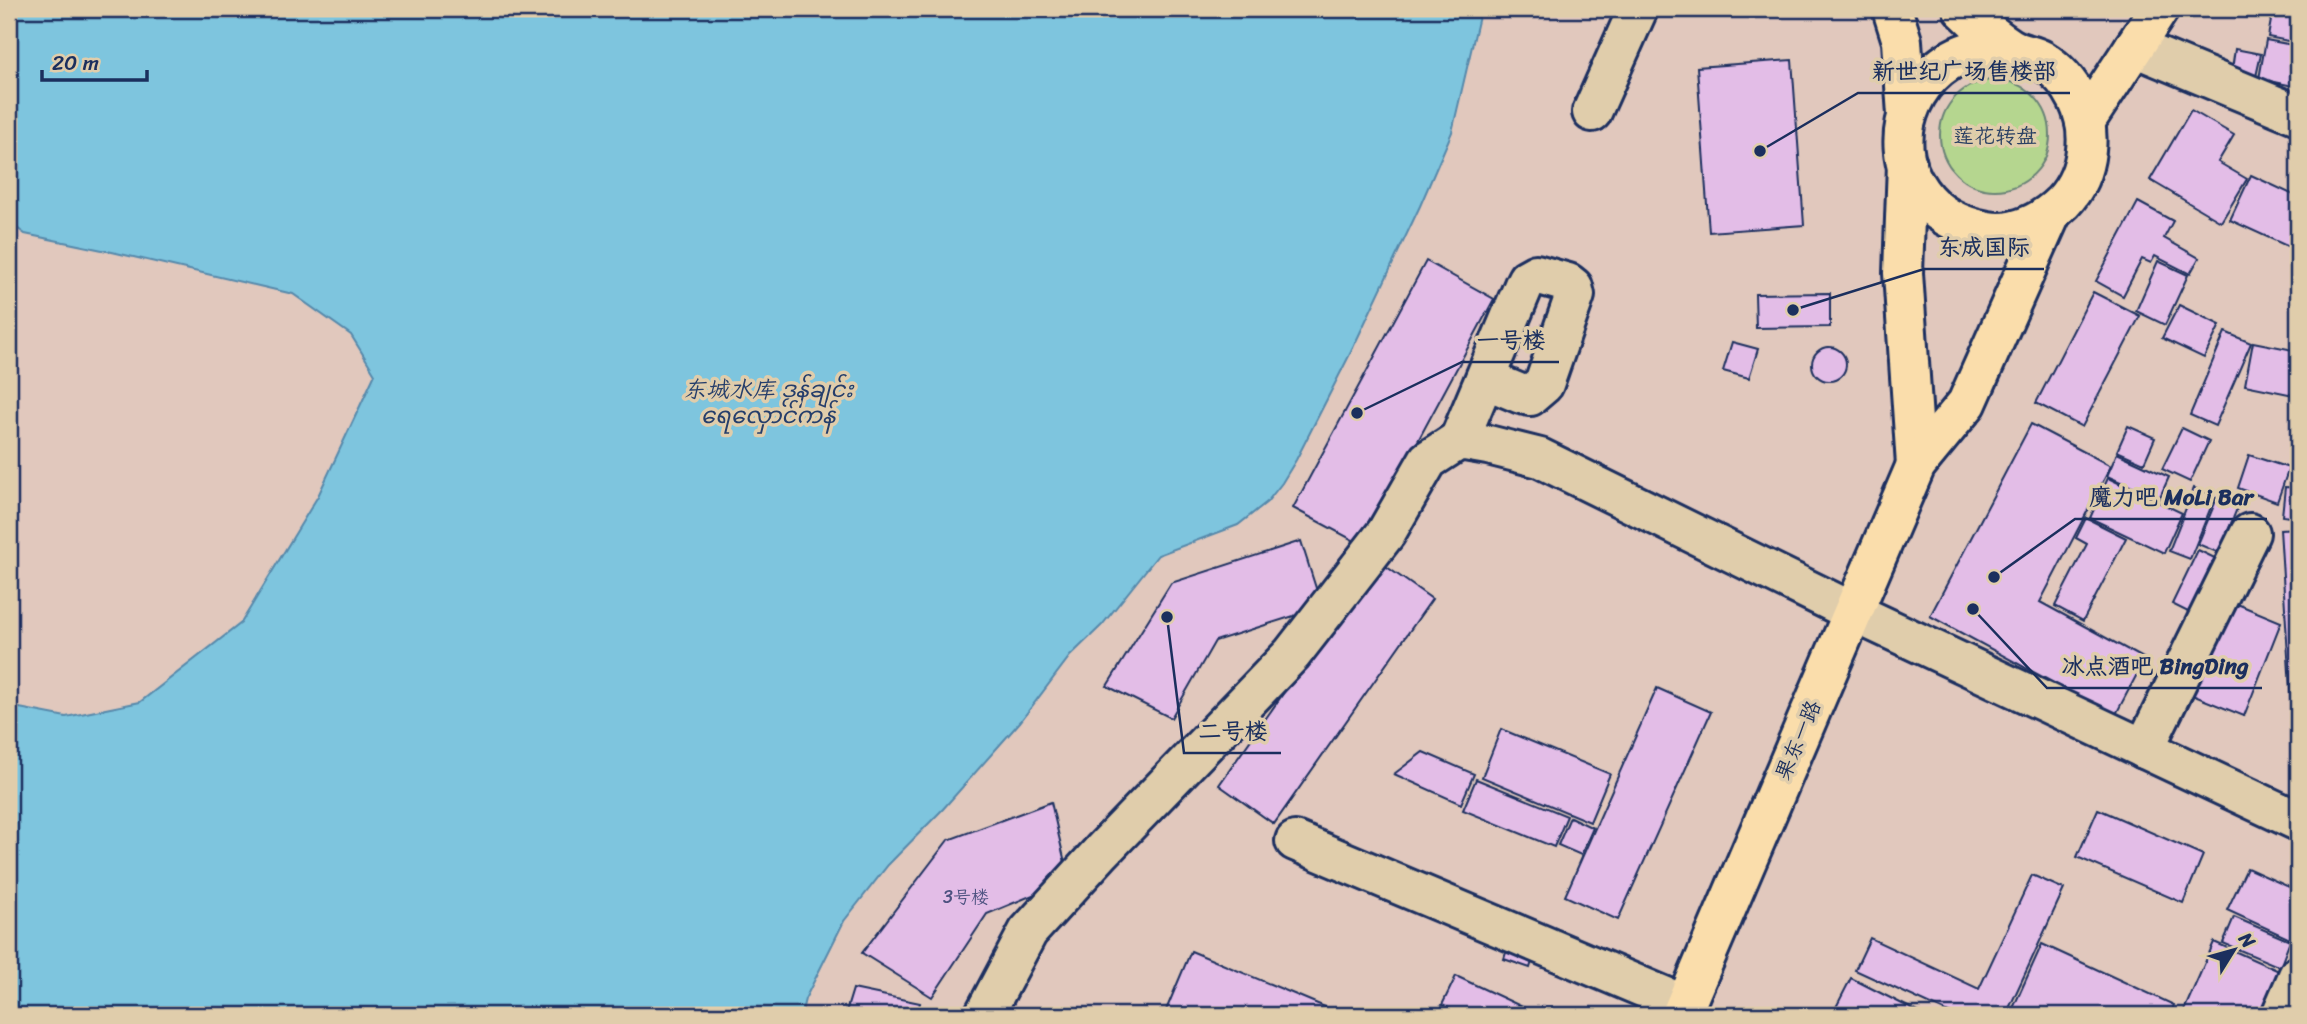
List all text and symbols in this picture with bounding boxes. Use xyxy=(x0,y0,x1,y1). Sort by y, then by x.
scale bar xyxy=(42,38,147,82)
text: 20 m xyxy=(52,44,99,82)
callout: 新世纪广场售楼部 xyxy=(1858,49,2070,93)
text: 新世纪广场售楼部 xyxy=(1872,51,2056,92)
park label: 莲花转盘 xyxy=(1953,117,2037,155)
callout: 东成国际 xyxy=(1924,225,2044,269)
text: 东成国际 xyxy=(1938,227,2030,268)
callout: 一号楼 xyxy=(1462,318,1559,362)
text: 一号楼 xyxy=(1477,320,1546,361)
water label: 东城水库 ဒွန်ချင်း ရေလှောင်ကန် xyxy=(683,369,855,436)
callout: 魔力吧 MoLi Bar xyxy=(2075,475,2267,519)
text: 魔力吧 MoLi Bar xyxy=(2089,477,2256,518)
callout: 冰点酒吧 BingDing xyxy=(2047,644,2262,688)
text: 冰点酒吧 BingDing xyxy=(2061,646,2249,687)
street label: 果东一路 xyxy=(1764,694,1832,786)
callout: 二号楼 xyxy=(1184,709,1281,753)
text: 二号楼 xyxy=(1199,711,1268,752)
house number: 3号楼 xyxy=(943,881,989,913)
north arrow xyxy=(2198,916,2268,986)
text: N xyxy=(2229,924,2265,956)

